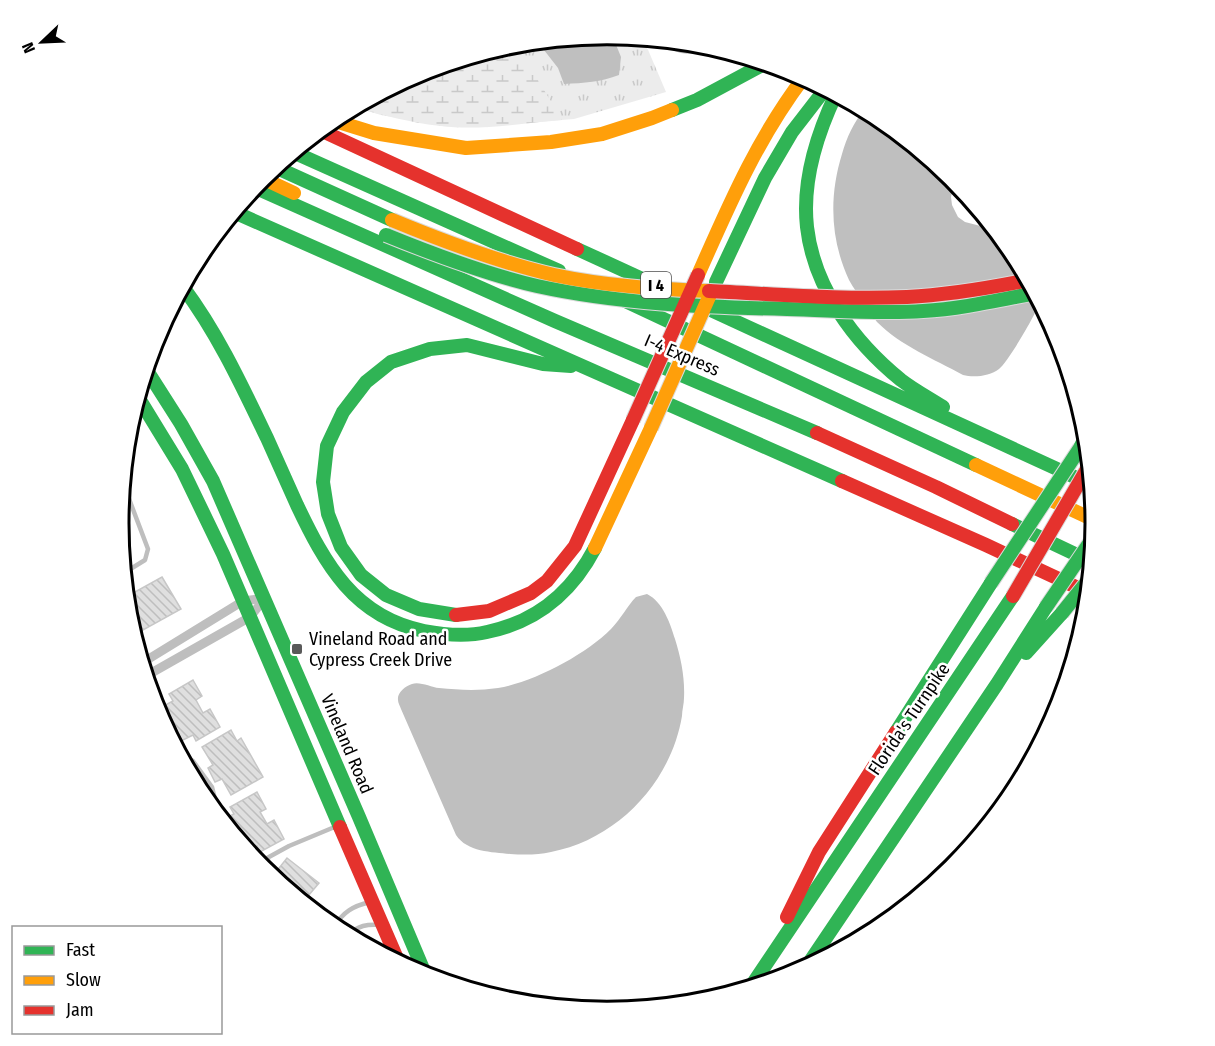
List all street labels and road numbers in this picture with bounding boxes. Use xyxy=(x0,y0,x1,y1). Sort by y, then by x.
road number: I 4 xyxy=(641,272,671,298)
street label: I-4 Express xyxy=(641,329,723,381)
street label: Florida's Turnpike xyxy=(863,659,955,779)
street label: Vineland Road xyxy=(316,691,378,797)

